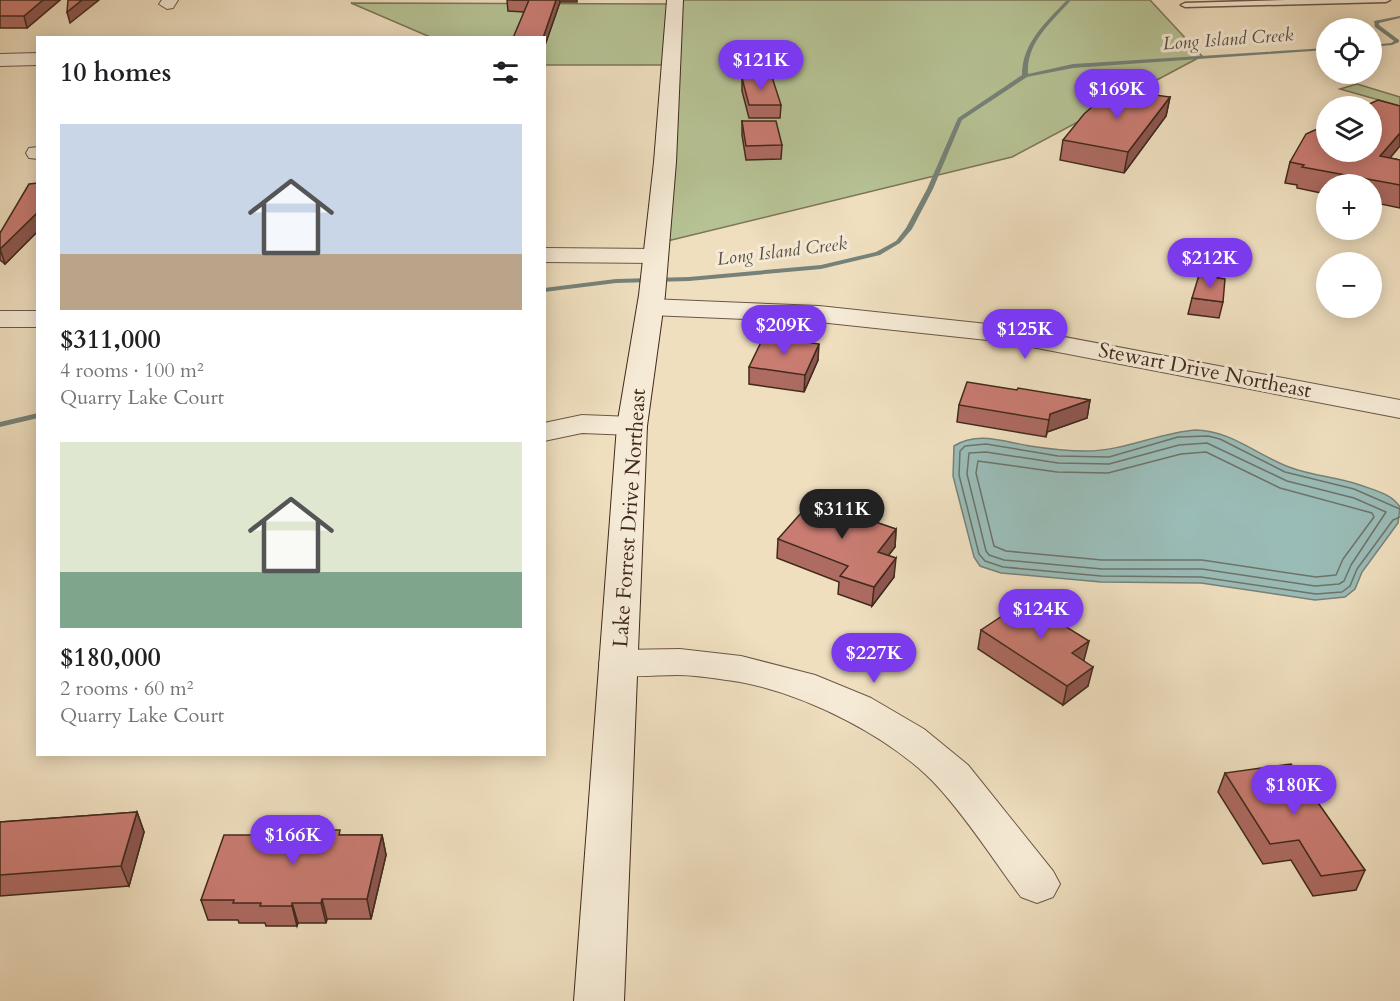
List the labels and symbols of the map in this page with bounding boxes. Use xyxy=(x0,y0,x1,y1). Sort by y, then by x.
water label: Long Island Creek xyxy=(1162,22,1294,57)
pin: $121K xyxy=(719,40,803,91)
pin: $169K xyxy=(1075,69,1159,120)
water label: Long Island Creek xyxy=(716,231,849,272)
pin: $212K xyxy=(1168,238,1252,289)
pin: $209K xyxy=(742,305,826,356)
pin: $125K xyxy=(983,309,1067,360)
street label: Stewart Drive Northeast xyxy=(1096,336,1314,405)
street label: Lake Forrest Drive Northeast xyxy=(606,387,653,648)
pin: $311K xyxy=(800,489,884,540)
pin: $124K xyxy=(999,589,1083,640)
pin: $227K xyxy=(832,633,916,684)
pin: $180K xyxy=(1252,765,1336,816)
pin: $166K xyxy=(251,815,335,866)

